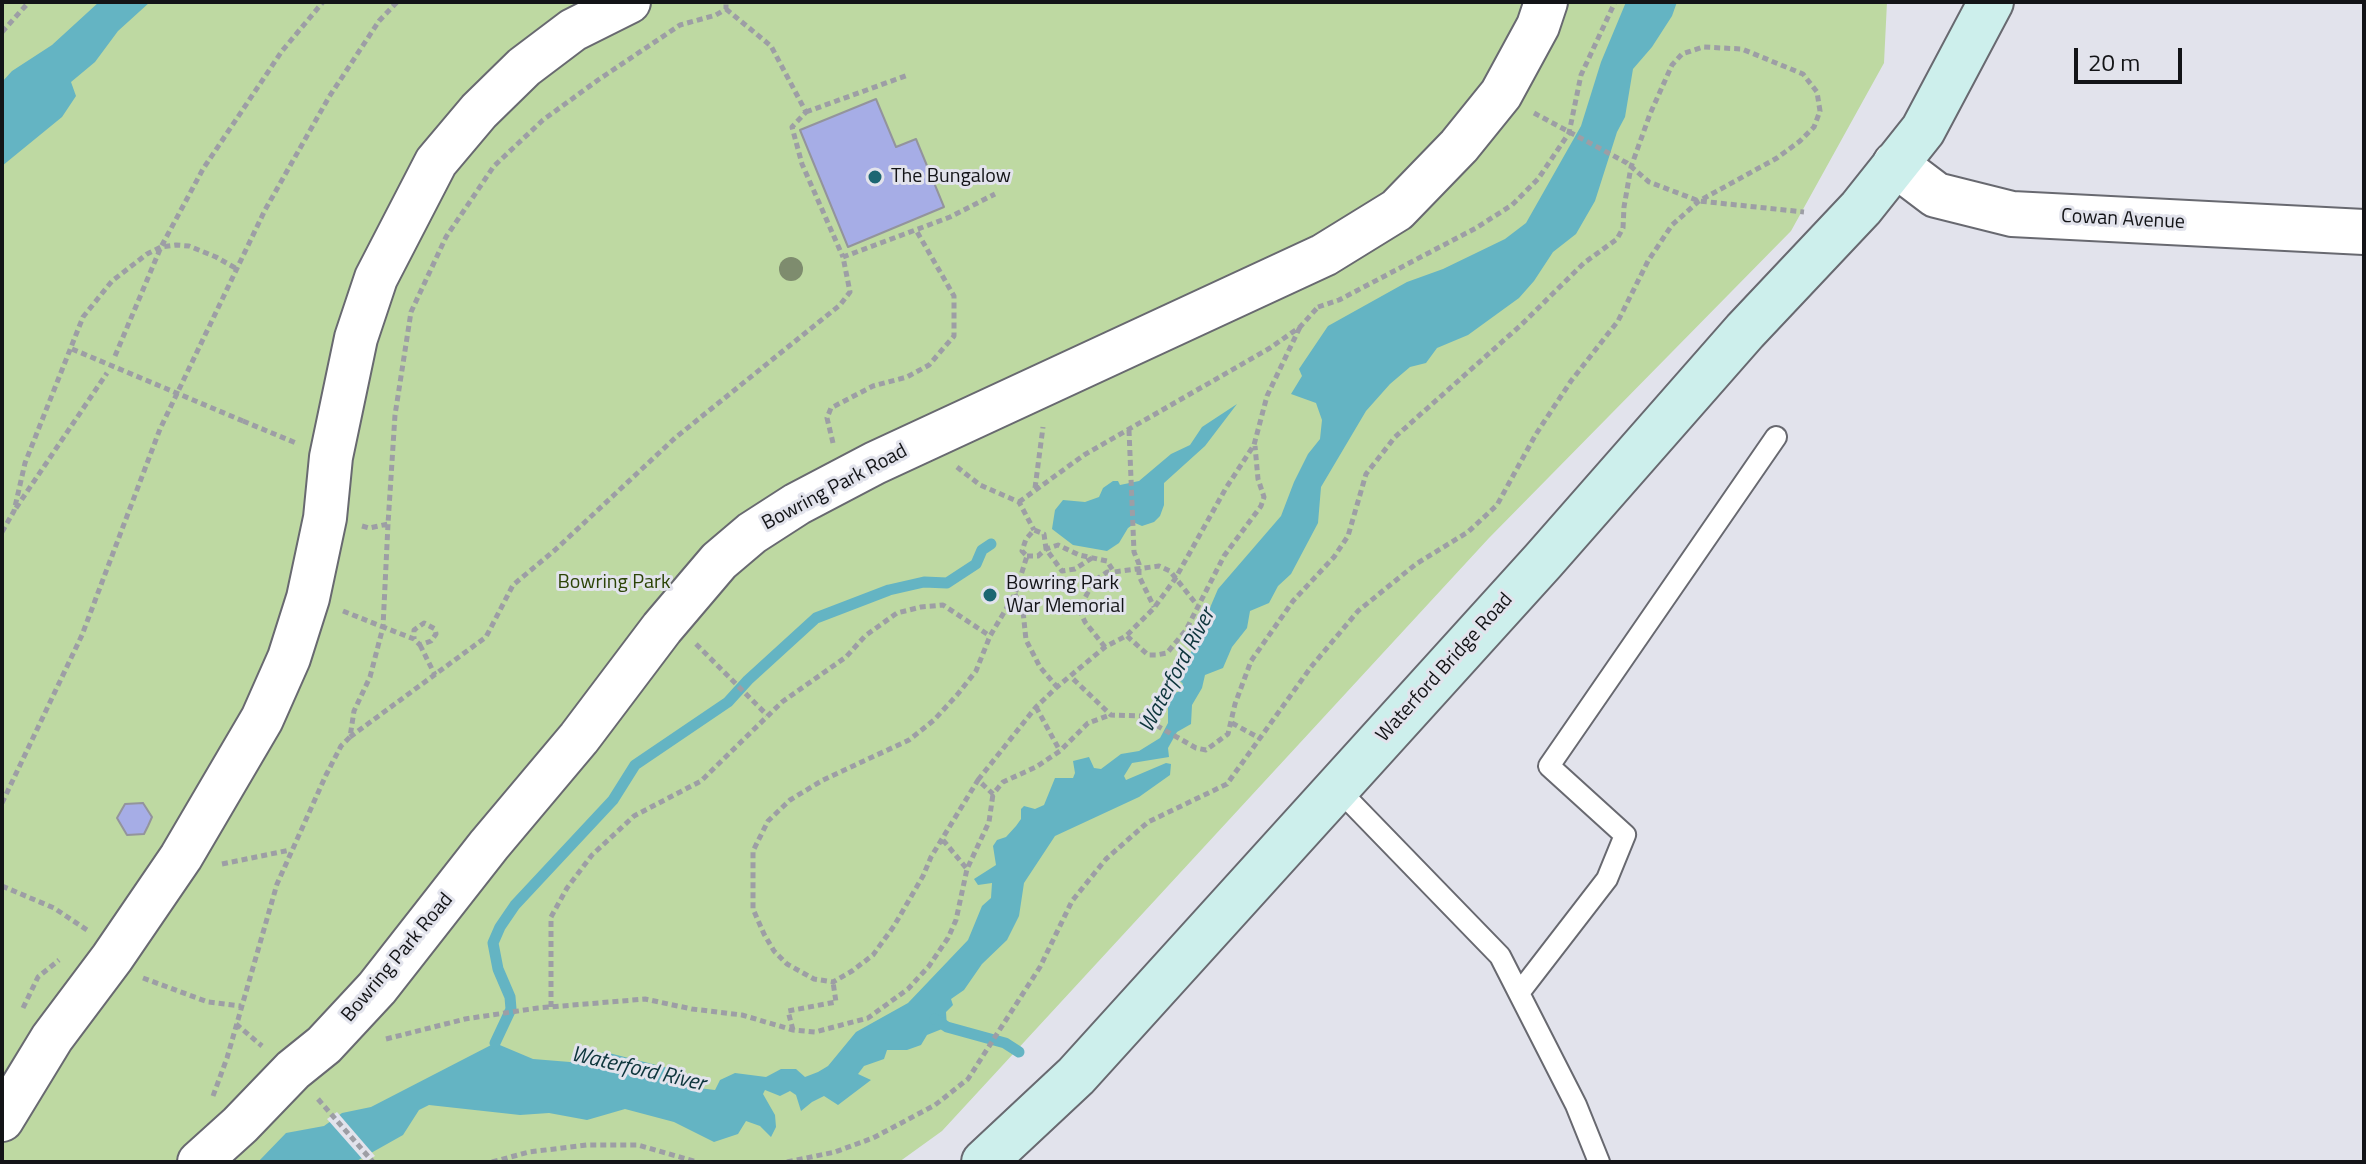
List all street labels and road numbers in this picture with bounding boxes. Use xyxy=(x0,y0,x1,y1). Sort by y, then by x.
street label: Cowan Avenue xyxy=(2060,205,2186,235)
street label: Bowring Park Road xyxy=(758,440,912,536)
street label: Waterford Bridge Road xyxy=(1372,588,1518,748)
street label: Bowring Park Road xyxy=(337,889,459,1027)

